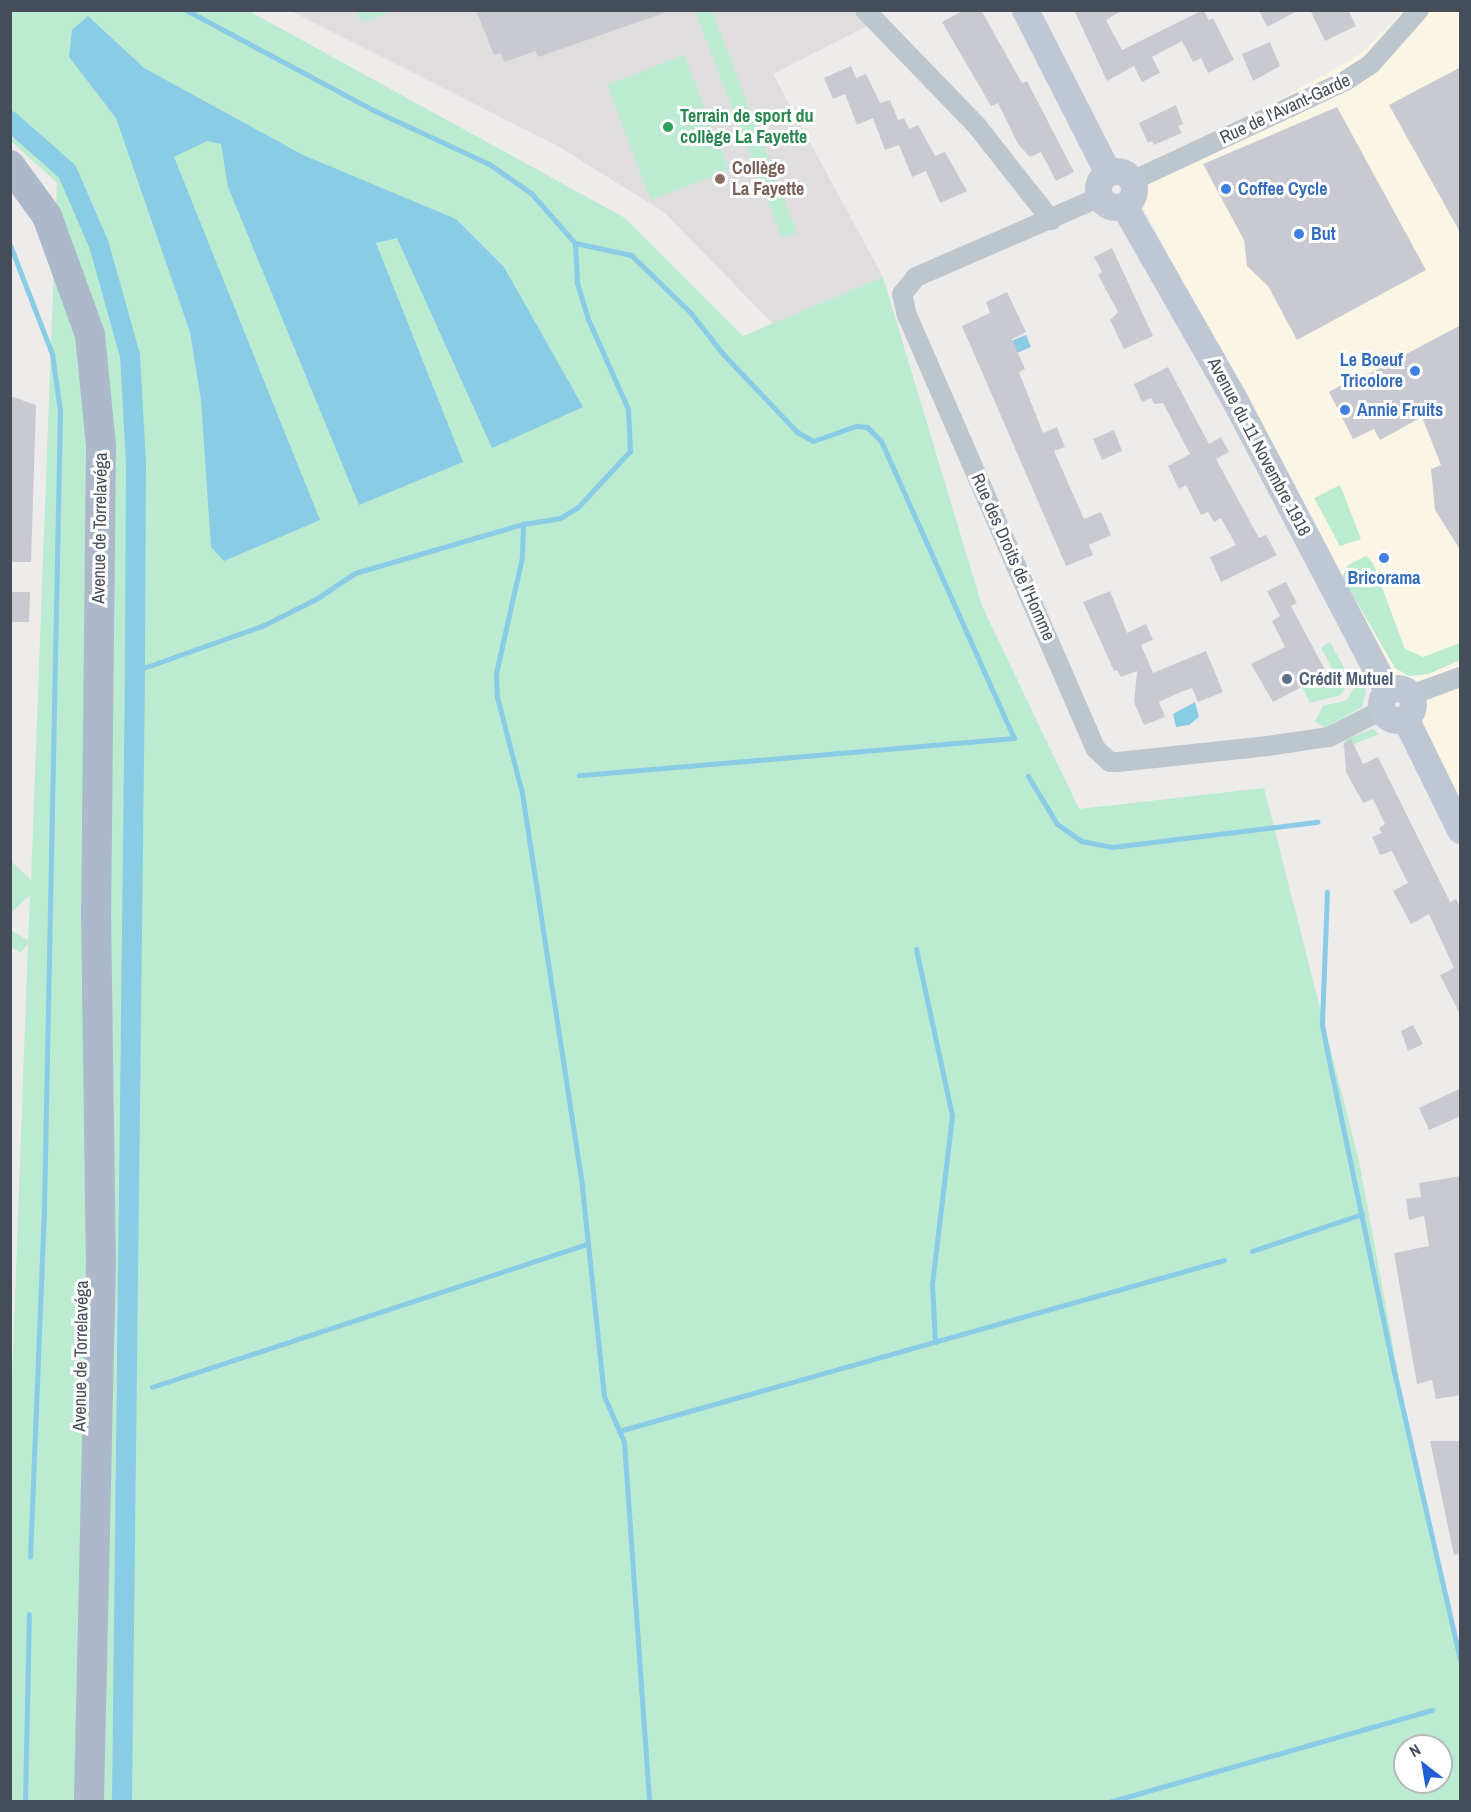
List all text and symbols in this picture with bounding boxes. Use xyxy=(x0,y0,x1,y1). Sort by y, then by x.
street label: Rue de l'Avant-Garde xyxy=(1216,69,1354,149)
place label: Terrain de sport du collège La Fayette xyxy=(680,106,813,148)
marker: Terrain de sport du collège La Fayette xyxy=(661,120,675,134)
place label: Collège La Fayette xyxy=(732,158,804,201)
marker: Collège La Fayette xyxy=(713,172,727,186)
place label: Coffee Cycle xyxy=(1238,178,1327,200)
marker: Coffee Cycle xyxy=(1219,182,1233,196)
place label: But xyxy=(1311,223,1336,245)
marker: But xyxy=(1292,227,1306,241)
place label: Le Boeuf Tricolore xyxy=(1340,350,1403,392)
street label: Avenue du 11 Novembre 1918 xyxy=(1203,354,1315,540)
marker: Le Boeuf Tricolore xyxy=(1408,364,1422,378)
place label: Annie Fruits xyxy=(1357,399,1443,421)
marker: Annie Fruits xyxy=(1338,403,1352,417)
street label: Avenue de Torrelavéga xyxy=(88,452,112,604)
street label: Rue des Droits de l'Homme xyxy=(966,470,1060,644)
marker: Bricorama xyxy=(1377,551,1391,565)
place label: Bricorama xyxy=(1347,567,1421,589)
place label: Crédit Mutuel xyxy=(1299,668,1393,690)
marker: Crédit Mutuel xyxy=(1280,672,1294,686)
street label: Avenue de Torrelavéga xyxy=(69,1280,93,1432)
north arrow xyxy=(1393,1734,1453,1794)
text: N xyxy=(1405,1738,1424,1762)

